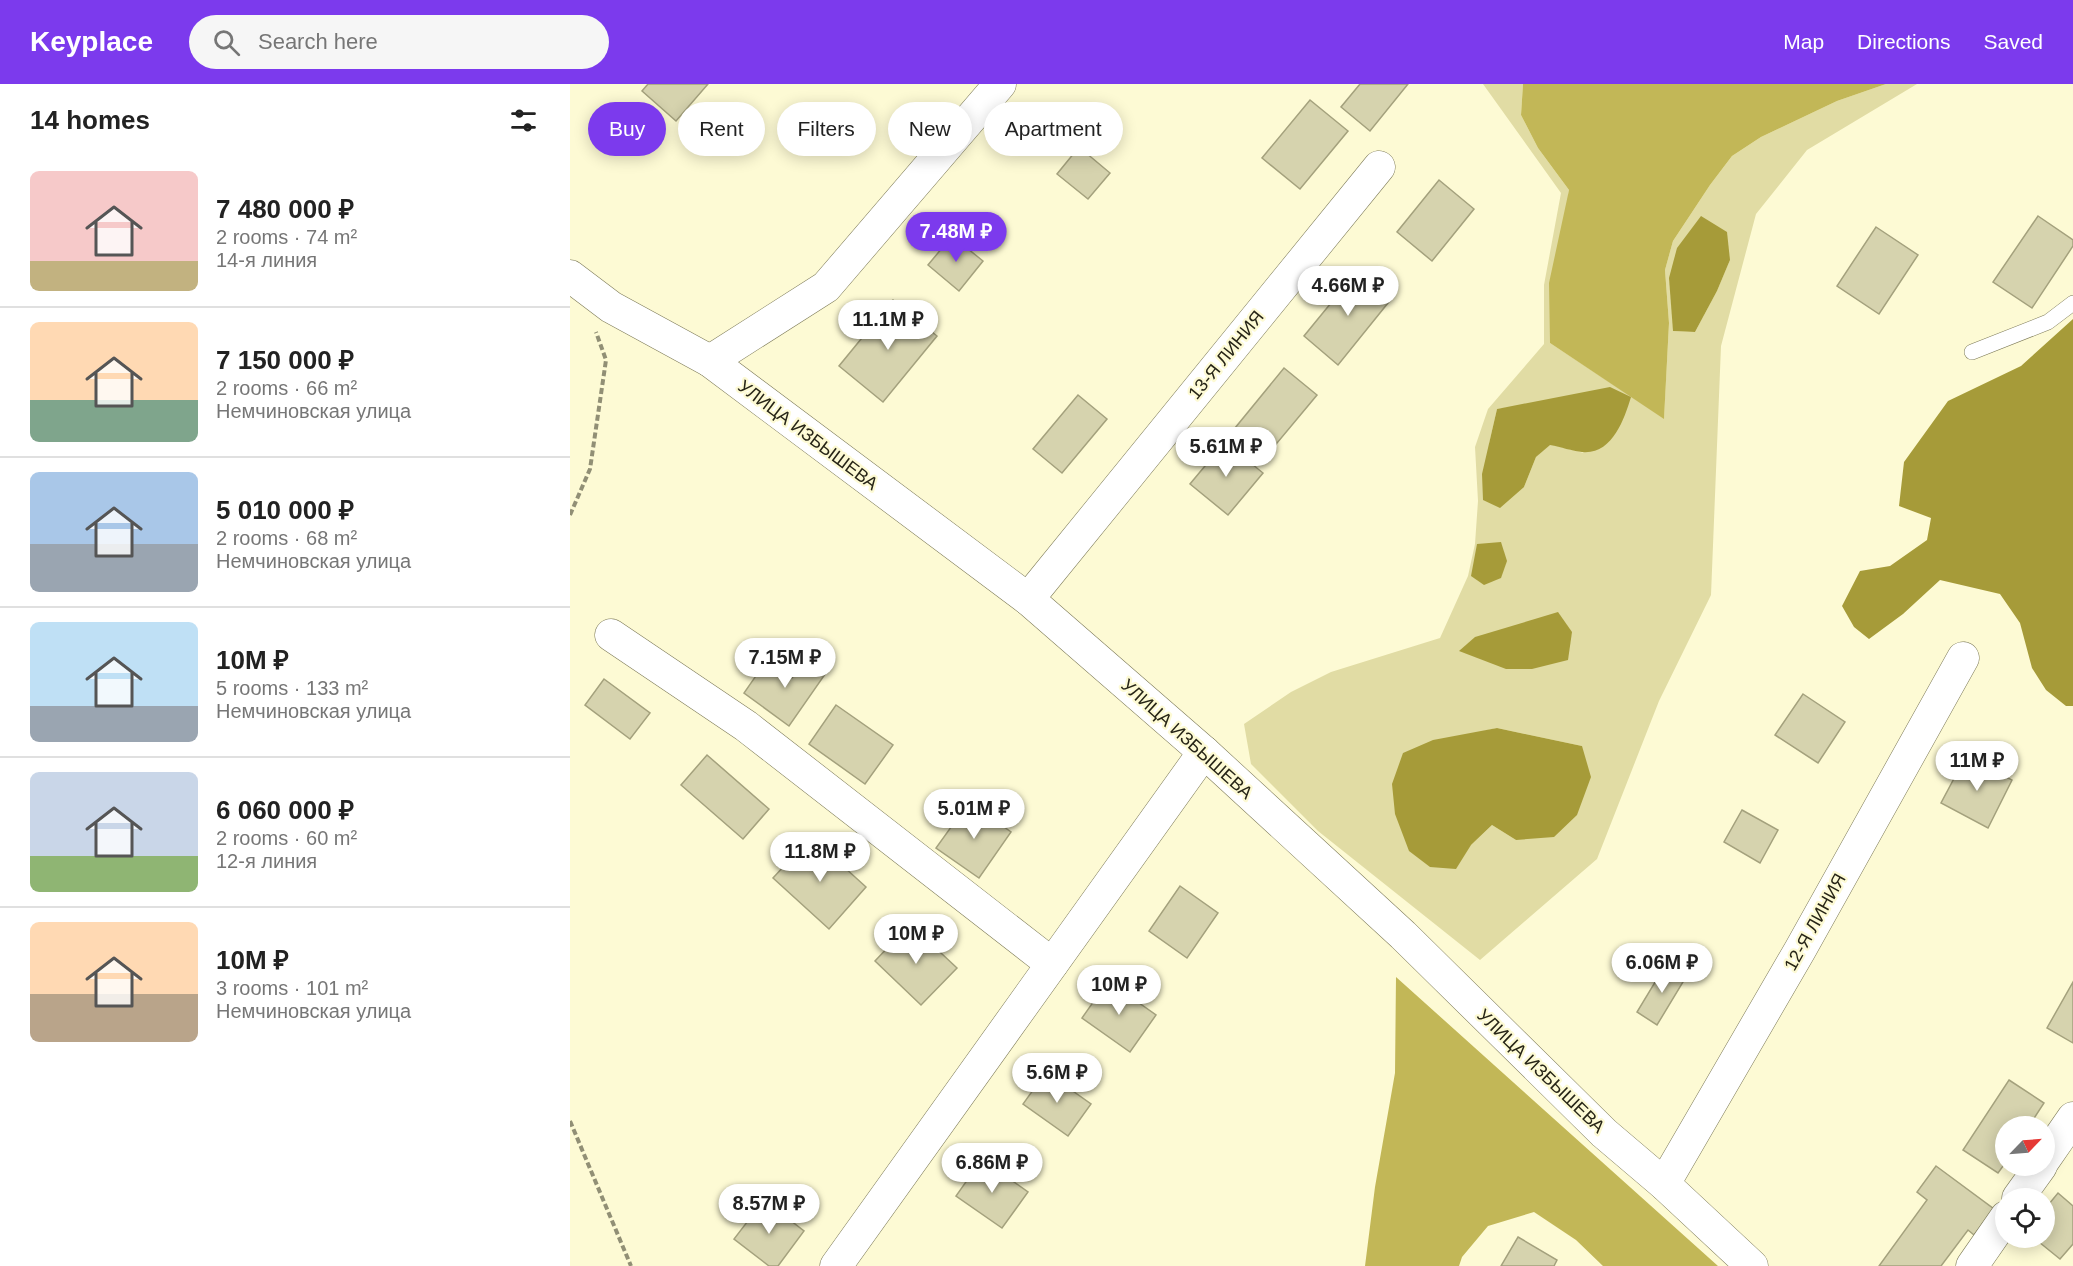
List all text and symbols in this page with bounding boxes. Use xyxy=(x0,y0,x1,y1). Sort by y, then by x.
search box xyxy=(189,15,609,69)
text: Keyplace xyxy=(30,26,153,57)
icon: search xyxy=(210,26,243,59)
text: Search here xyxy=(258,29,378,54)
text: Map xyxy=(1783,30,1824,53)
text: Directions xyxy=(1857,30,1950,53)
text: Saved xyxy=(1983,30,2043,53)
chip: Buy xyxy=(588,102,666,156)
chip: Rent xyxy=(678,102,765,156)
chip: Filters xyxy=(777,102,876,156)
chip: New xyxy=(888,102,972,156)
chip: Apartment xyxy=(984,102,1123,156)
icon: filters xyxy=(507,104,540,137)
text: 14 homes xyxy=(30,105,150,135)
text: 7 480 000 ₽ xyxy=(216,194,354,224)
icon: home xyxy=(78,195,150,267)
pin: 7.48M ₽ xyxy=(901,212,1011,263)
text: 7.48M ₽ xyxy=(920,220,992,242)
text: 2 rooms · 74 m² xyxy=(216,226,357,248)
text: 14-я линия xyxy=(216,249,317,271)
pin: 4.66M ₽ xyxy=(1293,266,1403,317)
text: 4.66M ₽ xyxy=(1312,274,1384,296)
pin: 11.1M ₽ xyxy=(833,300,943,351)
street label: 13-Я ЛИНИЯ xyxy=(1184,307,1268,403)
text: 11.1M ₽ xyxy=(852,308,924,330)
text: 7 150 000 ₽ xyxy=(216,345,354,375)
icon: home xyxy=(78,346,150,418)
street label: УЛИЦА ИЗБЫШЕВА xyxy=(734,376,882,494)
text: 2 rooms · 66 m² xyxy=(216,377,357,399)
text: Немчиновская улица xyxy=(216,400,411,422)
pin: 5.61M ₽ xyxy=(1171,427,1281,478)
text: 5.61M ₽ xyxy=(1190,435,1262,457)
text: 5 010 000 ₽ xyxy=(216,495,354,525)
icon: home xyxy=(78,496,150,568)
text: 2 rooms · 68 m² xyxy=(216,527,357,549)
text: Немчиновская улица xyxy=(216,550,411,572)
pin: 7.15M ₽ xyxy=(730,638,840,689)
text: 10M ₽ xyxy=(216,645,289,675)
icon: home xyxy=(78,646,150,718)
text: 7.15M ₽ xyxy=(749,646,821,668)
street label: УЛИЦА ИЗБЫШЕВА xyxy=(1117,675,1257,803)
text: 5 rooms · 133 m² xyxy=(216,677,368,699)
text: Немчиновская улица xyxy=(216,700,411,722)
pin: 11M ₽ xyxy=(1935,741,2019,792)
text: 11M ₽ xyxy=(1950,749,2005,771)
pin: 5.01M ₽ xyxy=(919,789,1029,840)
text: 6 060 000 ₽ xyxy=(216,795,354,825)
icon: home xyxy=(78,796,150,868)
text: 5.01M ₽ xyxy=(938,797,1010,819)
text: 2 rooms · 60 m² xyxy=(216,827,357,849)
pin: 11.8M ₽ xyxy=(765,832,875,883)
text: 11.8M ₽ xyxy=(784,840,856,862)
text: 12-я линия xyxy=(216,850,317,872)
street label: 12-Я ЛИНИЯ xyxy=(1780,870,1850,974)
pin: 10M ₽ xyxy=(874,914,958,965)
text: 10M ₽ xyxy=(888,922,944,944)
pin: 6.06M ₽ xyxy=(1607,943,1717,994)
text: 10M ₽ xyxy=(216,945,289,975)
icon: home xyxy=(78,946,150,1018)
text: 6.06M ₽ xyxy=(1626,951,1698,973)
pin: 10M ₽ xyxy=(1077,965,1161,1016)
text: 10M ₽ xyxy=(1091,973,1147,995)
text: 3 rooms · 101 m² xyxy=(216,977,368,999)
text: Немчиновская улица xyxy=(216,1000,411,1022)
street label: УЛИЦА ИЗБЫШЕВА xyxy=(1473,1005,1609,1137)
pin: 5.6M ₽ xyxy=(1008,1053,1106,1104)
text: 5.6M ₽ xyxy=(1026,1061,1088,1083)
north arrow xyxy=(1995,1116,2055,1176)
map controls xyxy=(1995,1116,2055,1248)
pin: 6.86M ₽ xyxy=(937,1143,1047,1194)
text: 6.86M ₽ xyxy=(956,1151,1028,1173)
pin: 8.57M ₽ xyxy=(714,1184,824,1235)
button: locate xyxy=(1995,1188,2055,1248)
text: 8.57M ₽ xyxy=(733,1192,805,1214)

